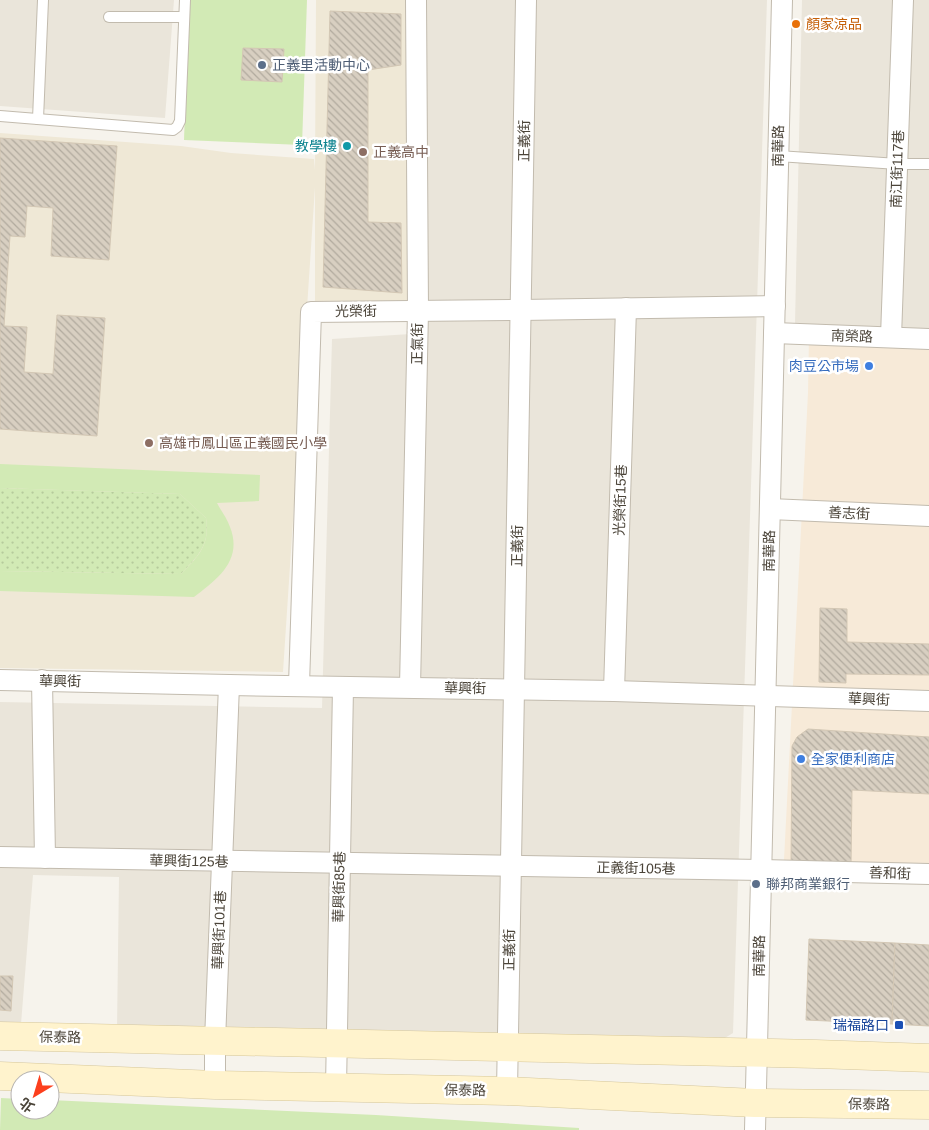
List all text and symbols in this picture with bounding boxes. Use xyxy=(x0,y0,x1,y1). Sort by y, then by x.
place label: 顏家涼品 xyxy=(806,16,862,32)
marker: 顏家涼品 xyxy=(790,18,802,30)
place label: 正義里活動中心 xyxy=(272,57,370,73)
marker: 正義里活動中心 xyxy=(256,59,268,71)
street label: 正義街 xyxy=(516,120,532,162)
street label: 南華路 xyxy=(770,125,786,167)
street label: 南江街117巷 xyxy=(888,130,906,208)
place label: 教學樓 xyxy=(295,138,337,154)
marker: 教學樓 xyxy=(341,140,353,152)
place label: 正義高中 xyxy=(373,144,429,160)
marker: 正義高中 xyxy=(357,146,369,158)
street label: 光榮街 xyxy=(335,303,377,319)
street label: 正氣街 xyxy=(409,323,425,365)
street label: 南榮路 xyxy=(831,327,873,345)
place label: 肉豆公市場 xyxy=(789,358,859,374)
marker: 肉豆公市場 xyxy=(863,360,875,372)
place label: 高雄市鳳山區正義國民小學 xyxy=(159,435,327,451)
marker: 高雄市鳳山區正義國民小學 xyxy=(143,437,155,449)
street label: 光榮街15巷 xyxy=(611,464,629,536)
street label: 善志街 xyxy=(828,504,870,522)
street label: 正義街 xyxy=(509,525,525,567)
street label: 南華路 xyxy=(761,530,777,572)
street label: 華興街 xyxy=(39,673,81,689)
street label: 華興街 xyxy=(444,680,486,696)
street label: 華興街 xyxy=(848,690,890,708)
place label: 全家便利商店 xyxy=(811,751,895,767)
marker: 全家便利商店 xyxy=(795,753,807,765)
street label: 華興街85巷 xyxy=(330,851,348,923)
street label: 華興街125巷 xyxy=(149,852,229,870)
street label: 正義街105巷 xyxy=(596,859,676,877)
street label: 善和街 xyxy=(869,864,911,882)
place label: 聯邦商業銀行 xyxy=(766,876,850,892)
marker: 聯邦商業銀行 xyxy=(750,878,762,890)
street label: 華興街101巷 xyxy=(210,890,228,970)
street label: 正義街 xyxy=(501,929,517,971)
street label: 南華路 xyxy=(751,935,767,977)
place label: 瑞福路口 xyxy=(833,1017,889,1033)
marker: 瑞福路口 xyxy=(893,1019,905,1031)
street label: 保泰路 xyxy=(39,1029,81,1045)
north arrow xyxy=(10,1070,60,1120)
street label: 保泰路 xyxy=(444,1082,486,1098)
text: 北 xyxy=(17,1095,37,1116)
street label: 保泰路 xyxy=(848,1096,890,1112)

